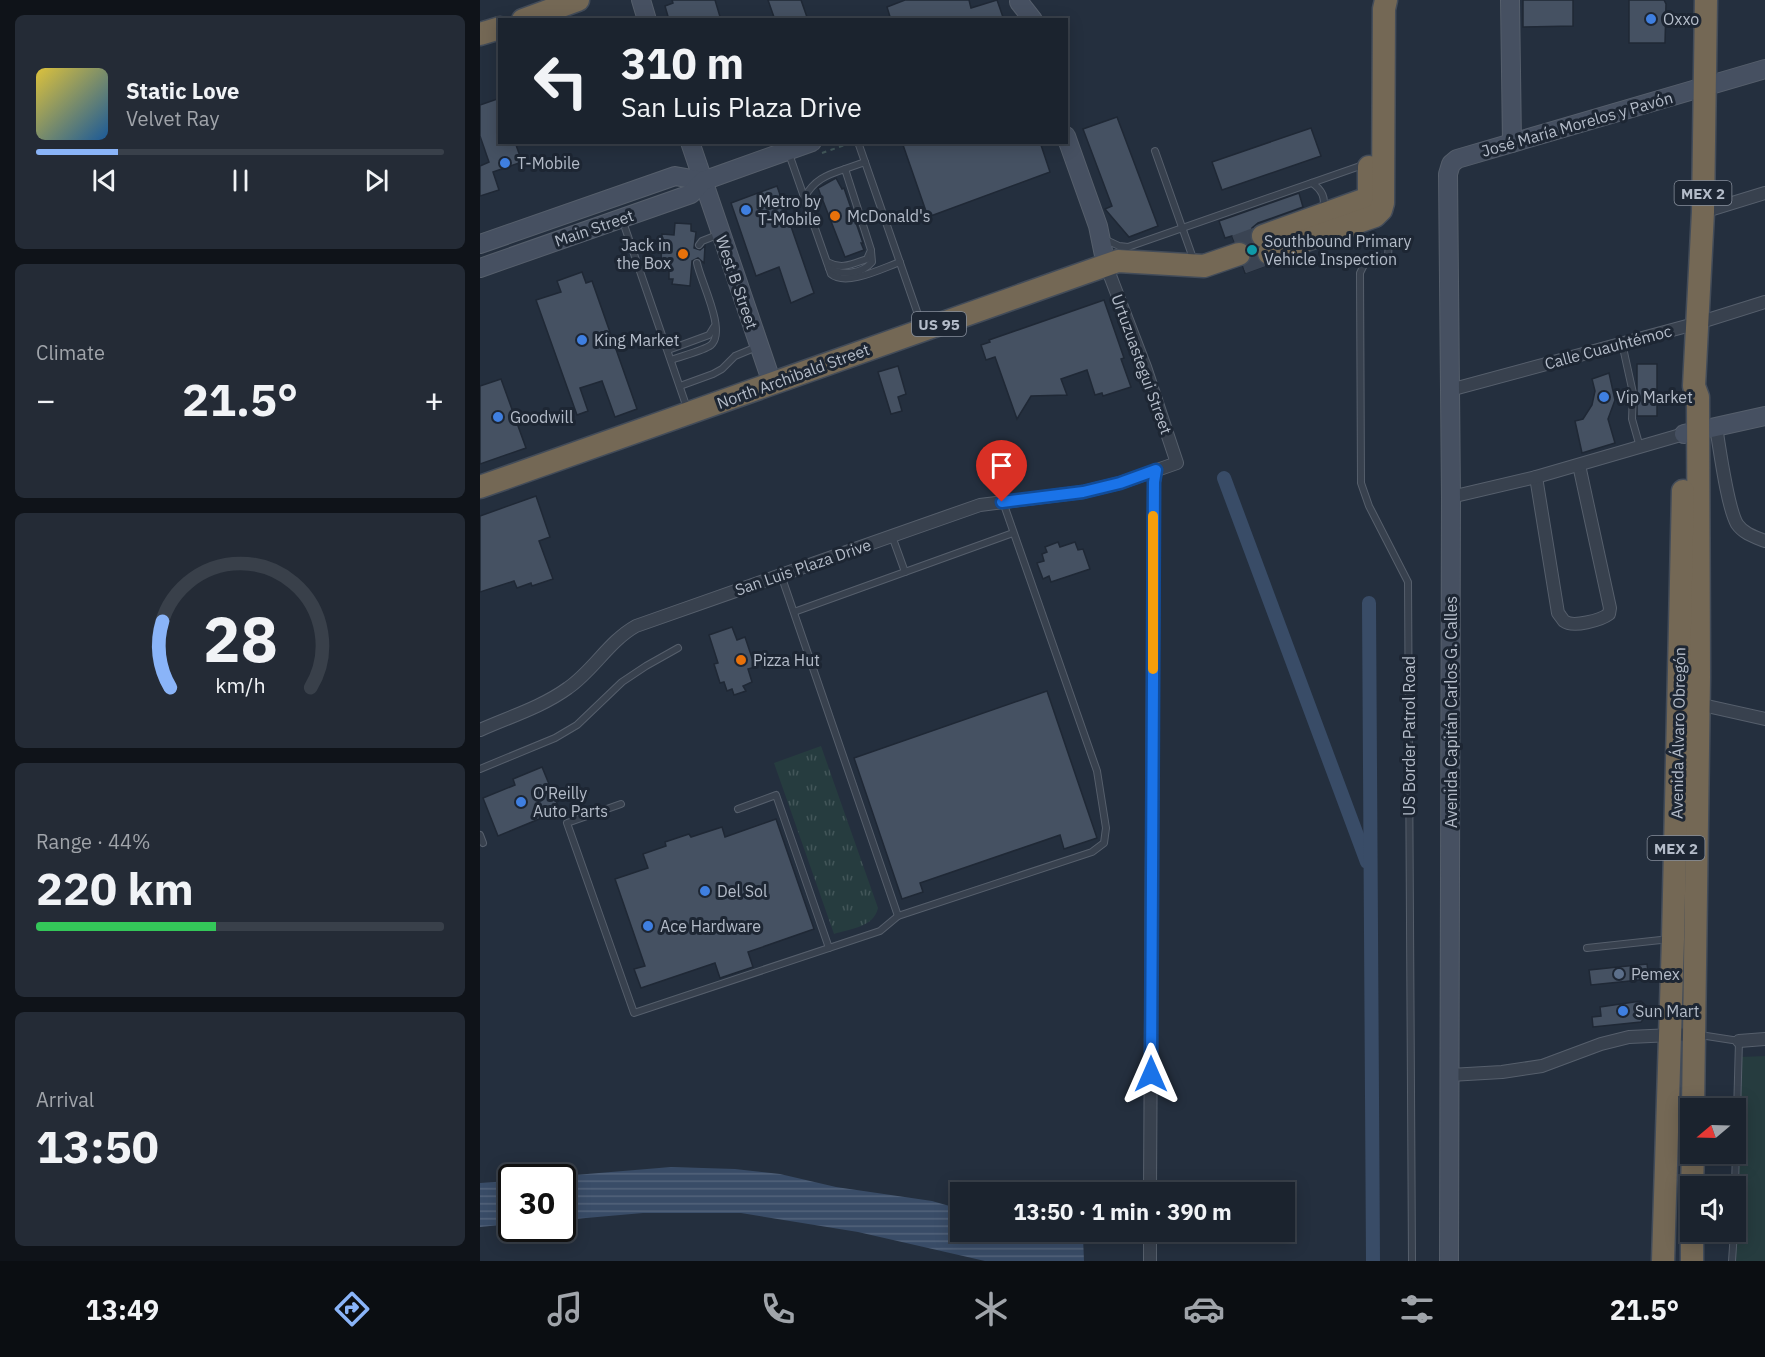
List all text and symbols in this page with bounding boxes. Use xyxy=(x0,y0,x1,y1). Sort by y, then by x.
place label: Oxxo xyxy=(1663,9,1699,29)
marker: Oxxo xyxy=(1644,12,1658,26)
text: 310 m xyxy=(621,36,744,91)
icon: left xyxy=(522,42,600,120)
text: Static Love xyxy=(126,76,239,105)
street label: José María Morelos y Pavón xyxy=(1479,87,1675,161)
text: San Luis Plaza Drive xyxy=(621,89,862,124)
text: Velvet Ray xyxy=(126,105,219,132)
place label: T-Mobile xyxy=(517,153,580,173)
marker: T-Mobile xyxy=(498,156,512,170)
icon: previous xyxy=(88,164,121,197)
icon: pause xyxy=(224,164,257,197)
icon: next xyxy=(360,164,393,197)
road number: MEX 2 xyxy=(1674,181,1732,205)
place label: Metro by T-Mobile xyxy=(758,191,821,229)
marker: Metro by T-Mobile xyxy=(739,203,753,217)
street label: Main Street xyxy=(552,205,636,251)
place label: McDonald's xyxy=(847,206,931,226)
marker: McDonald's xyxy=(828,209,842,223)
place label: Southbound Primary Vehicle Inspection xyxy=(1264,231,1411,269)
street label: West B Street xyxy=(712,232,762,332)
place label: Jack in the Box xyxy=(616,235,671,273)
marker: Southbound Primary Vehicle Inspection xyxy=(1245,243,1259,257)
marker: Jack in the Box xyxy=(676,247,690,261)
street label: Urtuzuastegui Street xyxy=(1107,291,1177,437)
road number: US 95 xyxy=(912,312,966,336)
street label: Calle Cuauhtémoc xyxy=(1542,320,1674,374)
place label: King Market xyxy=(594,330,679,350)
marker: King Market xyxy=(575,333,589,347)
text: Climate xyxy=(36,339,105,366)
street label: North Archibald Street xyxy=(714,339,872,413)
text: 21.5° xyxy=(182,370,298,428)
text: − xyxy=(36,378,56,421)
text: + xyxy=(424,378,444,421)
place label: Vip Market xyxy=(1616,387,1693,407)
marker: Vip Market xyxy=(1597,390,1611,404)
place label: Goodwill xyxy=(510,407,573,427)
marker: Goodwill xyxy=(491,410,505,424)
pin xyxy=(976,440,1027,502)
icon: arrive xyxy=(985,449,1018,482)
street label: San Luis Plaza Drive xyxy=(732,534,874,600)
street label: Avenida Capitán Carlos G. Calles xyxy=(1441,596,1461,828)
text: 28 xyxy=(203,598,277,679)
street label: Avenida Álvaro Obregón xyxy=(1666,647,1689,819)
place label: Pizza Hut xyxy=(753,650,820,670)
marker: Pizza Hut xyxy=(734,653,748,667)
street label: US Border Patrol Road xyxy=(1399,656,1419,816)
text: km/h xyxy=(215,671,265,699)
place label: O'Reilly Auto Parts xyxy=(533,783,608,821)
marker: O'Reilly Auto Parts xyxy=(514,795,528,809)
text: Range · 44% xyxy=(36,828,151,855)
road number: MEX 2 xyxy=(1648,836,1704,860)
text: 220 km xyxy=(36,859,194,917)
place label: Del Sol xyxy=(717,881,767,901)
marker: Del Sol xyxy=(698,884,712,898)
place label: Ace Hardware xyxy=(660,916,761,936)
marker: Ace Hardware xyxy=(641,919,655,933)
place label: Pemex xyxy=(1631,964,1680,984)
marker: Pemex xyxy=(1612,967,1626,981)
place label: Sun Mart xyxy=(1635,1001,1699,1021)
marker: Sun Mart xyxy=(1616,1004,1630,1018)
position arrow xyxy=(1119,1042,1183,1106)
text: Arrival xyxy=(36,1086,94,1113)
north arrow xyxy=(1680,1098,1746,1164)
map controls xyxy=(1680,1098,1746,1242)
text: 13:50 xyxy=(36,1117,159,1175)
speed limit sign: 30 xyxy=(498,1164,576,1242)
button: sound xyxy=(1680,1176,1746,1242)
text: 13:50 · 1 min · 390 m xyxy=(1013,1197,1232,1226)
icon: directions xyxy=(331,1288,373,1330)
icon: music xyxy=(544,1288,586,1330)
icon: phone xyxy=(757,1288,799,1330)
icon: climate xyxy=(970,1288,1012,1330)
icon: car xyxy=(1183,1288,1225,1330)
icon: filters xyxy=(1396,1288,1438,1330)
text: 13:49 xyxy=(86,1292,159,1327)
text: 21.5° xyxy=(1610,1292,1679,1327)

